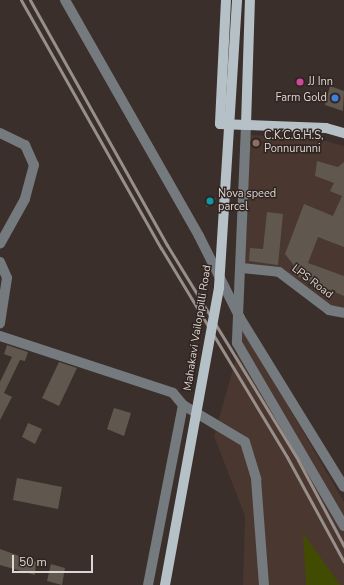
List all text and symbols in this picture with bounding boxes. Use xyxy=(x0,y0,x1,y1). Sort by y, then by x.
place label: JJ Inn xyxy=(308,75,333,89)
marker: JJ Inn xyxy=(295,77,305,87)
place label: Farm Gold xyxy=(275,91,327,105)
marker: Farm Gold xyxy=(330,93,340,103)
place label: C.K.C.G.H.S, Ponnurunni xyxy=(264,130,323,156)
marker: C.K.C.G.H.S, Ponnurunni xyxy=(251,138,261,148)
place label: Nova speed parcel xyxy=(218,188,276,214)
marker: Nova speed parcel xyxy=(205,196,215,206)
street label: LPS Road xyxy=(289,262,335,302)
street label: Mahakavi Vailoppilli Road xyxy=(182,264,214,392)
scale bar xyxy=(14,547,95,573)
text: 50 m xyxy=(19,554,47,570)

